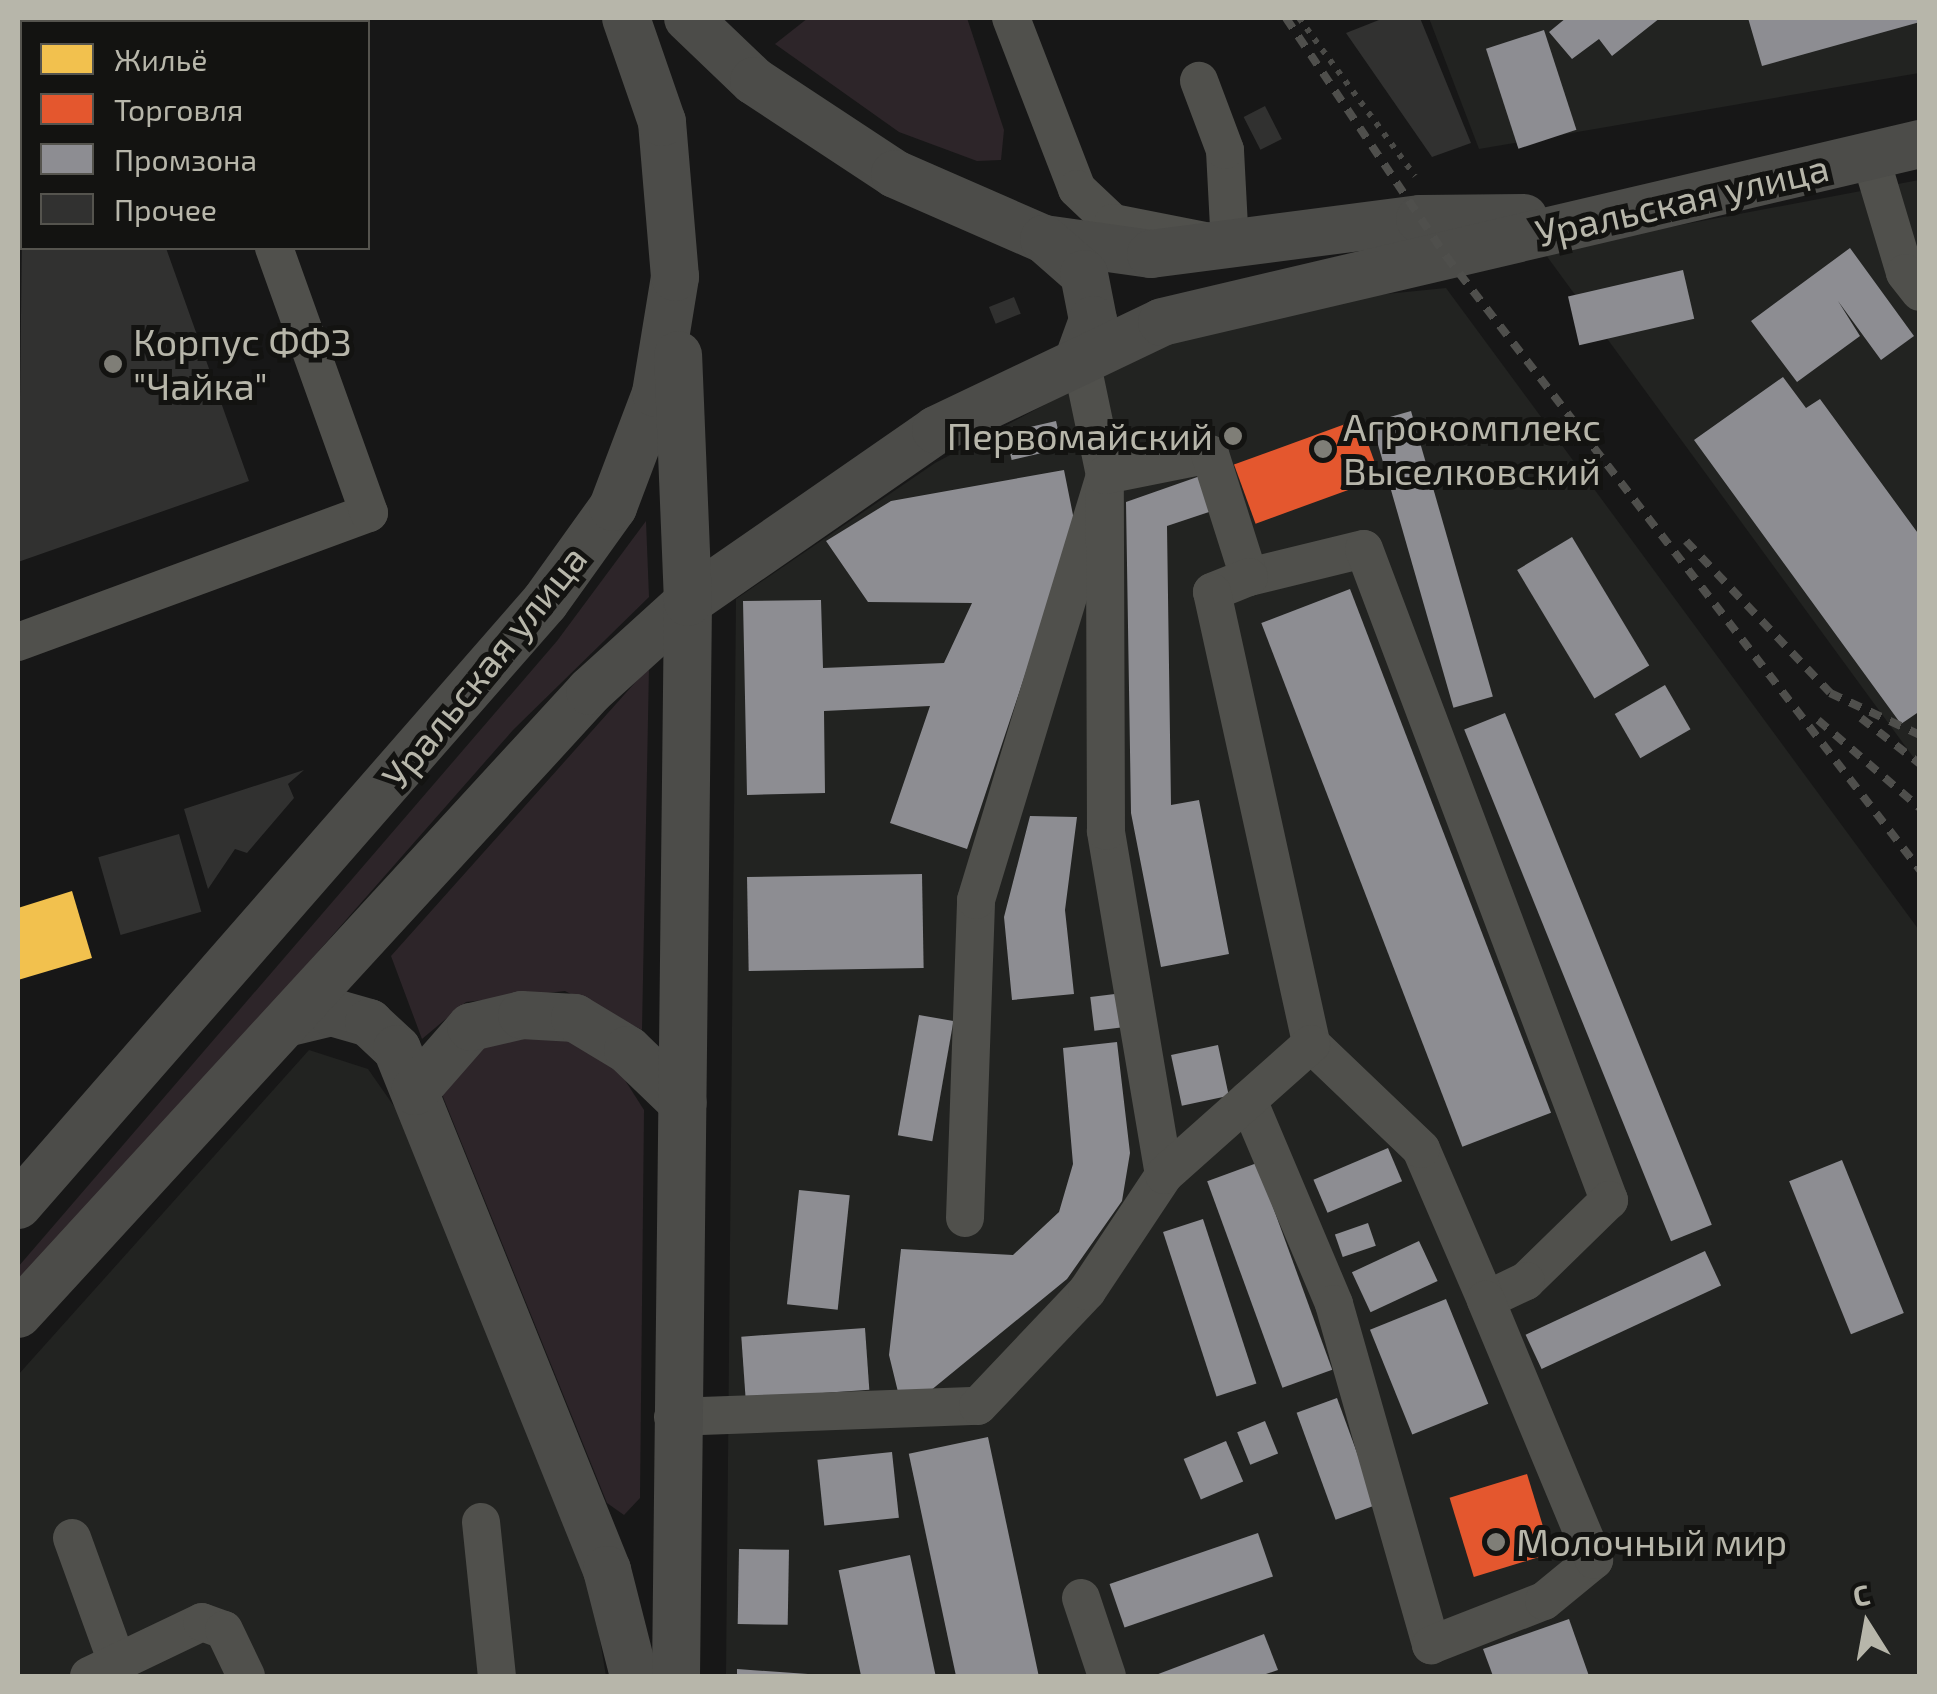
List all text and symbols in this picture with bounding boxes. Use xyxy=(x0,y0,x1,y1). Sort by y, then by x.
legend xyxy=(20,20,370,250)
text: Жильё xyxy=(114,41,207,77)
text: Торговля xyxy=(114,91,243,127)
text: Промзона xyxy=(114,141,257,177)
street label: Уральская улица xyxy=(1531,144,1833,256)
text: Прочее xyxy=(114,191,217,227)
place label: Корпус ФФЗ "Чайка" xyxy=(133,319,352,408)
marker: Корпус ФФЗ "Чайка" xyxy=(102,353,124,375)
place label: Агрокомплекс Выселковский xyxy=(1343,404,1601,494)
place label: Первомайский xyxy=(947,413,1213,459)
marker: Первомайский xyxy=(1222,425,1244,447)
marker: Агрокомплекс Выселковский xyxy=(1312,438,1334,460)
street label: Уральская улица xyxy=(372,536,596,798)
place label: Молочный мир xyxy=(1516,1519,1787,1565)
marker: Молочный мир xyxy=(1485,1531,1507,1553)
north arrow xyxy=(1817,1574,1917,1674)
text: С xyxy=(1850,1576,1873,1613)

